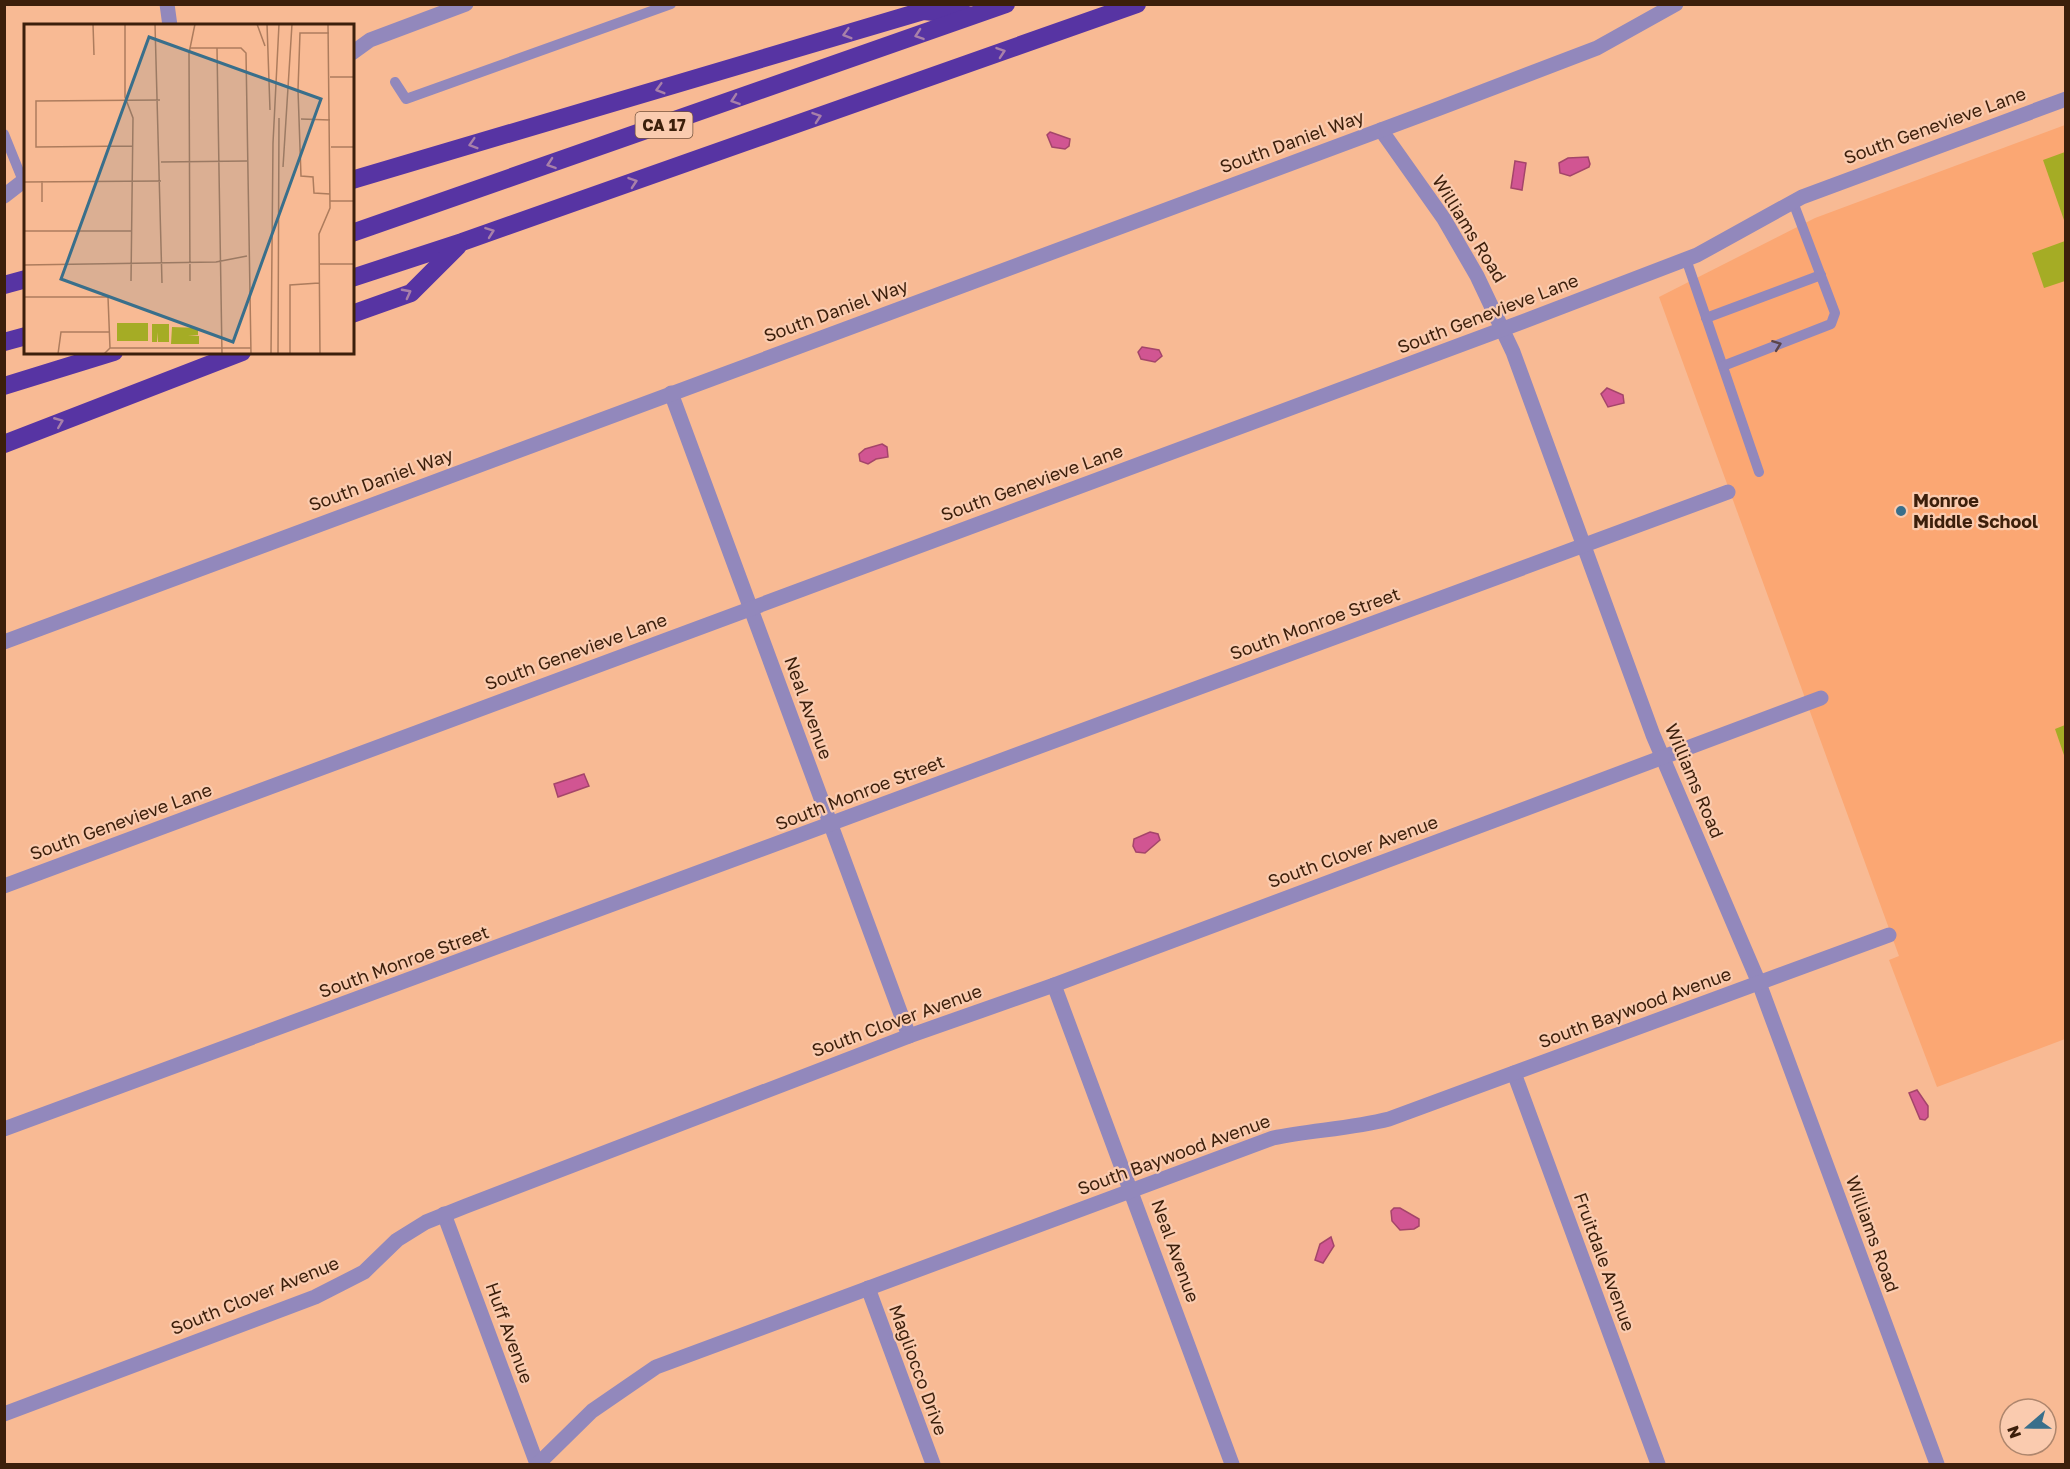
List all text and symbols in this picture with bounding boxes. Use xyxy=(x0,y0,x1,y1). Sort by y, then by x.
inset map xyxy=(24,24,354,354)
one-way arrow xyxy=(842,27,853,39)
one-way arrow xyxy=(914,28,925,41)
one-way arrow xyxy=(995,47,1006,60)
one-way arrow xyxy=(655,81,665,94)
street label: South Genevieve Lane xyxy=(1841,82,2029,168)
one-way arrow xyxy=(730,92,741,105)
street label: South Daniel Way xyxy=(1217,105,1367,177)
one-way arrow xyxy=(811,111,822,124)
road number: CA 17 xyxy=(636,112,692,138)
one-way arrow xyxy=(468,137,479,149)
one-way arrow xyxy=(546,157,557,169)
street label: Williams Road xyxy=(1428,171,1512,286)
one-way arrow xyxy=(627,176,638,189)
one-way arrow xyxy=(484,227,495,240)
street label: South Genevieve Lane xyxy=(1394,268,1581,358)
street label: South Daniel Way xyxy=(761,274,911,346)
one-way arrow xyxy=(401,289,411,300)
one-way arrow xyxy=(1771,339,1782,352)
one-way arrow xyxy=(52,417,63,429)
street label: South Genevieve Lane xyxy=(938,439,1126,525)
street label: South Daniel Way xyxy=(306,443,456,515)
place label: Monroe Middle School xyxy=(1913,489,2038,532)
marker: Monroe Middle School xyxy=(1894,504,1908,518)
street label: South Monroe Street xyxy=(1227,582,1403,664)
street label: South Genevieve Lane xyxy=(482,608,670,694)
street label: Neal Avenue xyxy=(780,653,838,762)
street label: Williams Road xyxy=(1661,720,1729,841)
street label: South Monroe Street xyxy=(772,750,947,834)
street label: South Genevieve Lane xyxy=(27,778,215,864)
street label: South Clover Avenue xyxy=(1265,810,1441,892)
street label: South Monroe Street xyxy=(316,920,492,1002)
street label: South Baywood Avenue xyxy=(1535,962,1734,1052)
street label: South Clover Avenue xyxy=(809,979,985,1061)
street label: South Baywood Avenue xyxy=(1074,1109,1273,1199)
street label: Williams Road xyxy=(1842,1172,1904,1295)
street label: Fruitdale Avenue xyxy=(1570,1189,1640,1334)
street label: Neal Avenue xyxy=(1147,1196,1205,1305)
street label: South Clover Avenue xyxy=(167,1251,342,1339)
street label: Huff Avenue xyxy=(481,1279,538,1386)
street label: Magliocco Drive xyxy=(885,1301,953,1438)
north arrow xyxy=(1998,1397,2058,1457)
text: N xyxy=(2002,1423,2025,1441)

